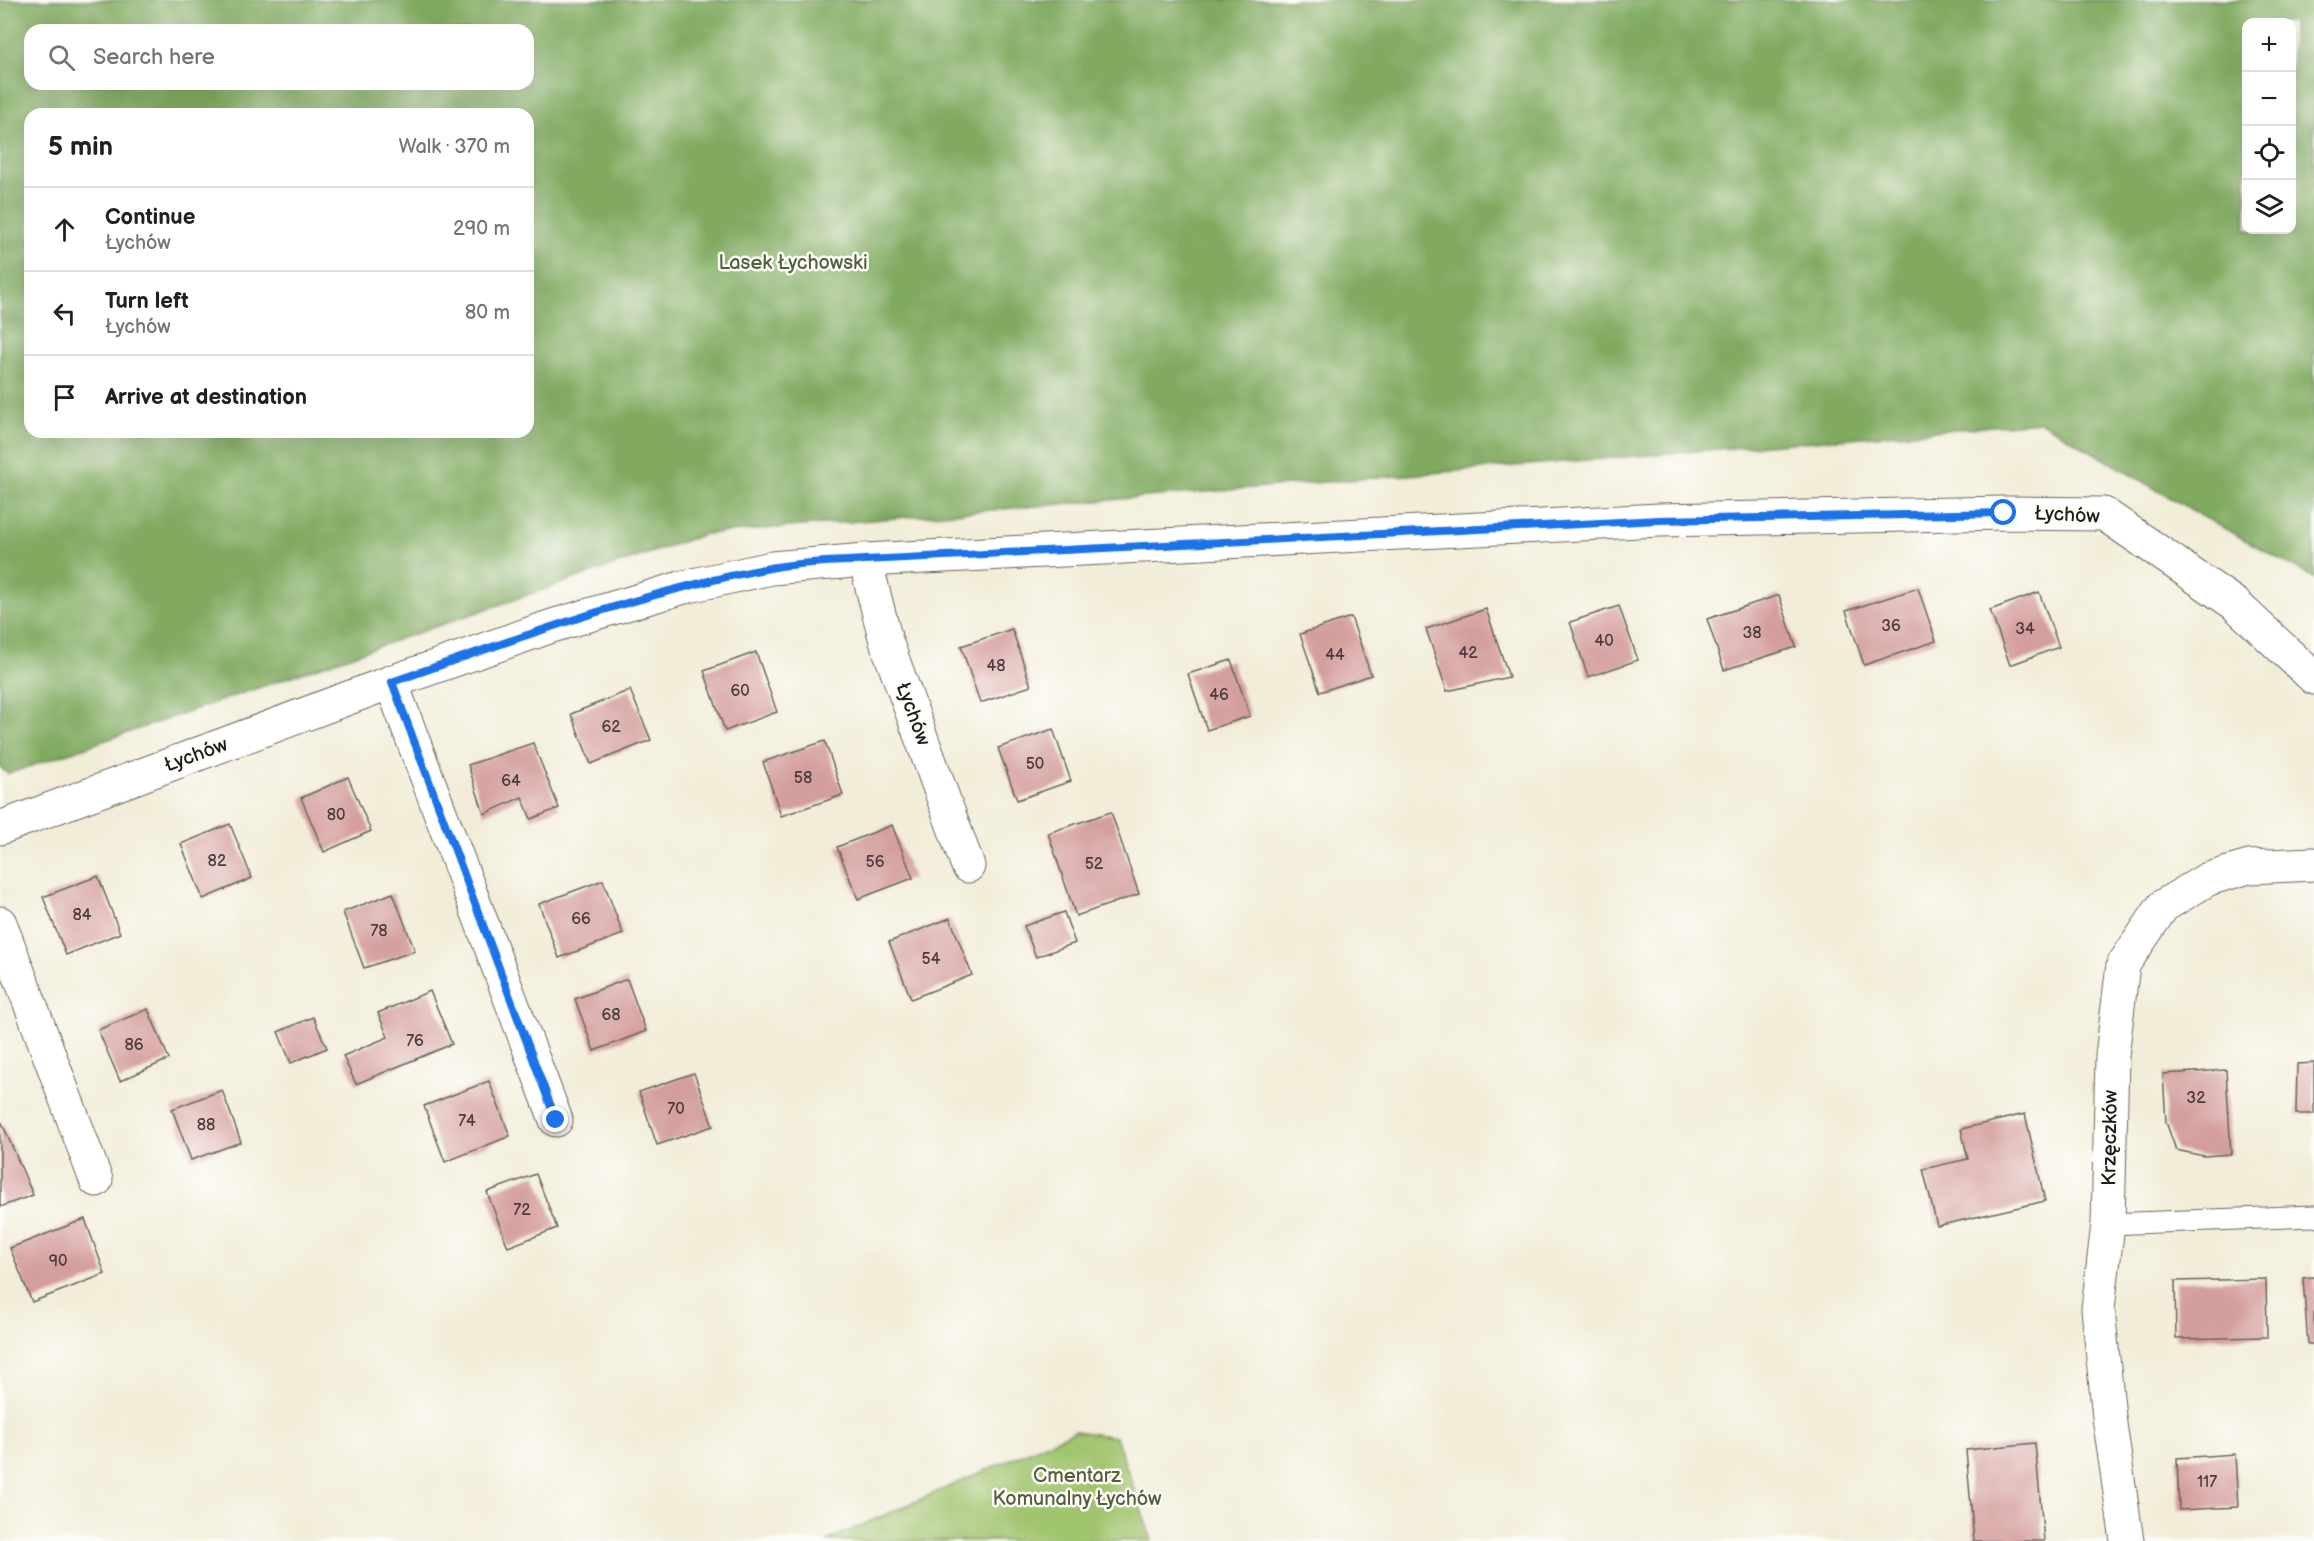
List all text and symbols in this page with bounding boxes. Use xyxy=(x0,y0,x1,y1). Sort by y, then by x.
map controls xyxy=(2242,18,2296,234)
button: + xyxy=(2242,18,2296,72)
search box xyxy=(24,24,534,90)
icon: search xyxy=(45,41,78,74)
text: Search here xyxy=(93,44,215,71)
button: − xyxy=(2242,72,2296,126)
button: locate xyxy=(2242,126,2296,180)
text: 5 min xyxy=(48,132,113,163)
text: Walk · 370 m xyxy=(398,135,510,159)
button: layers xyxy=(2242,180,2296,234)
text: Continue xyxy=(105,204,195,231)
icon: ahead xyxy=(48,213,81,246)
text: 290 m xyxy=(453,217,510,241)
text: Łychów xyxy=(105,231,171,255)
park label: Lasek Łychowski xyxy=(718,251,868,275)
text: Turn left xyxy=(105,288,189,315)
icon: left xyxy=(48,297,81,330)
text: 80 m xyxy=(465,301,510,325)
text: Łychów xyxy=(105,315,171,339)
icon: arrive xyxy=(48,381,81,414)
text: Arrive at destination xyxy=(105,384,307,411)
route start xyxy=(1990,499,2016,525)
street label: Łychów xyxy=(2034,501,2101,529)
house number: 36 xyxy=(1881,617,1901,636)
house number: 34 xyxy=(2015,620,2035,639)
house number: 38 xyxy=(1742,624,1762,643)
house number: 40 xyxy=(1594,632,1614,651)
house number: 42 xyxy=(1458,644,1478,663)
house number: 44 xyxy=(1325,646,1345,665)
house number: 48 xyxy=(986,657,1006,676)
street label: Łychów xyxy=(890,679,936,750)
house number: 60 xyxy=(730,682,750,701)
house number: 46 xyxy=(1209,686,1229,705)
house number: 62 xyxy=(601,718,621,737)
street label: Łychów xyxy=(161,732,232,778)
house number: 50 xyxy=(1026,755,1044,774)
house number: 58 xyxy=(794,769,812,788)
house number: 64 xyxy=(501,772,521,791)
house number: 80 xyxy=(327,806,345,825)
house number: 82 xyxy=(208,852,227,871)
house number: 56 xyxy=(866,853,885,872)
house number: 52 xyxy=(1085,855,1104,874)
house number: 84 xyxy=(72,906,92,925)
house number: 66 xyxy=(571,910,591,929)
house number: 78 xyxy=(370,922,388,941)
house number: 54 xyxy=(922,950,941,969)
house number: 68 xyxy=(601,1006,621,1025)
house number: 76 xyxy=(406,1032,424,1051)
house number: 86 xyxy=(124,1036,144,1055)
street label: Krzęczków xyxy=(2097,1089,2123,1186)
house number: 32 xyxy=(2186,1089,2206,1108)
house number: 70 xyxy=(667,1100,685,1119)
route end xyxy=(542,1106,568,1132)
house number: 74 xyxy=(458,1112,476,1131)
house number: 88 xyxy=(197,1116,215,1135)
house number: 72 xyxy=(513,1201,531,1220)
house number: 90 xyxy=(49,1252,67,1271)
park label: Cmentarz Komunalny Łychów xyxy=(993,1464,1162,1511)
house number: 117 xyxy=(2197,1473,2217,1492)

